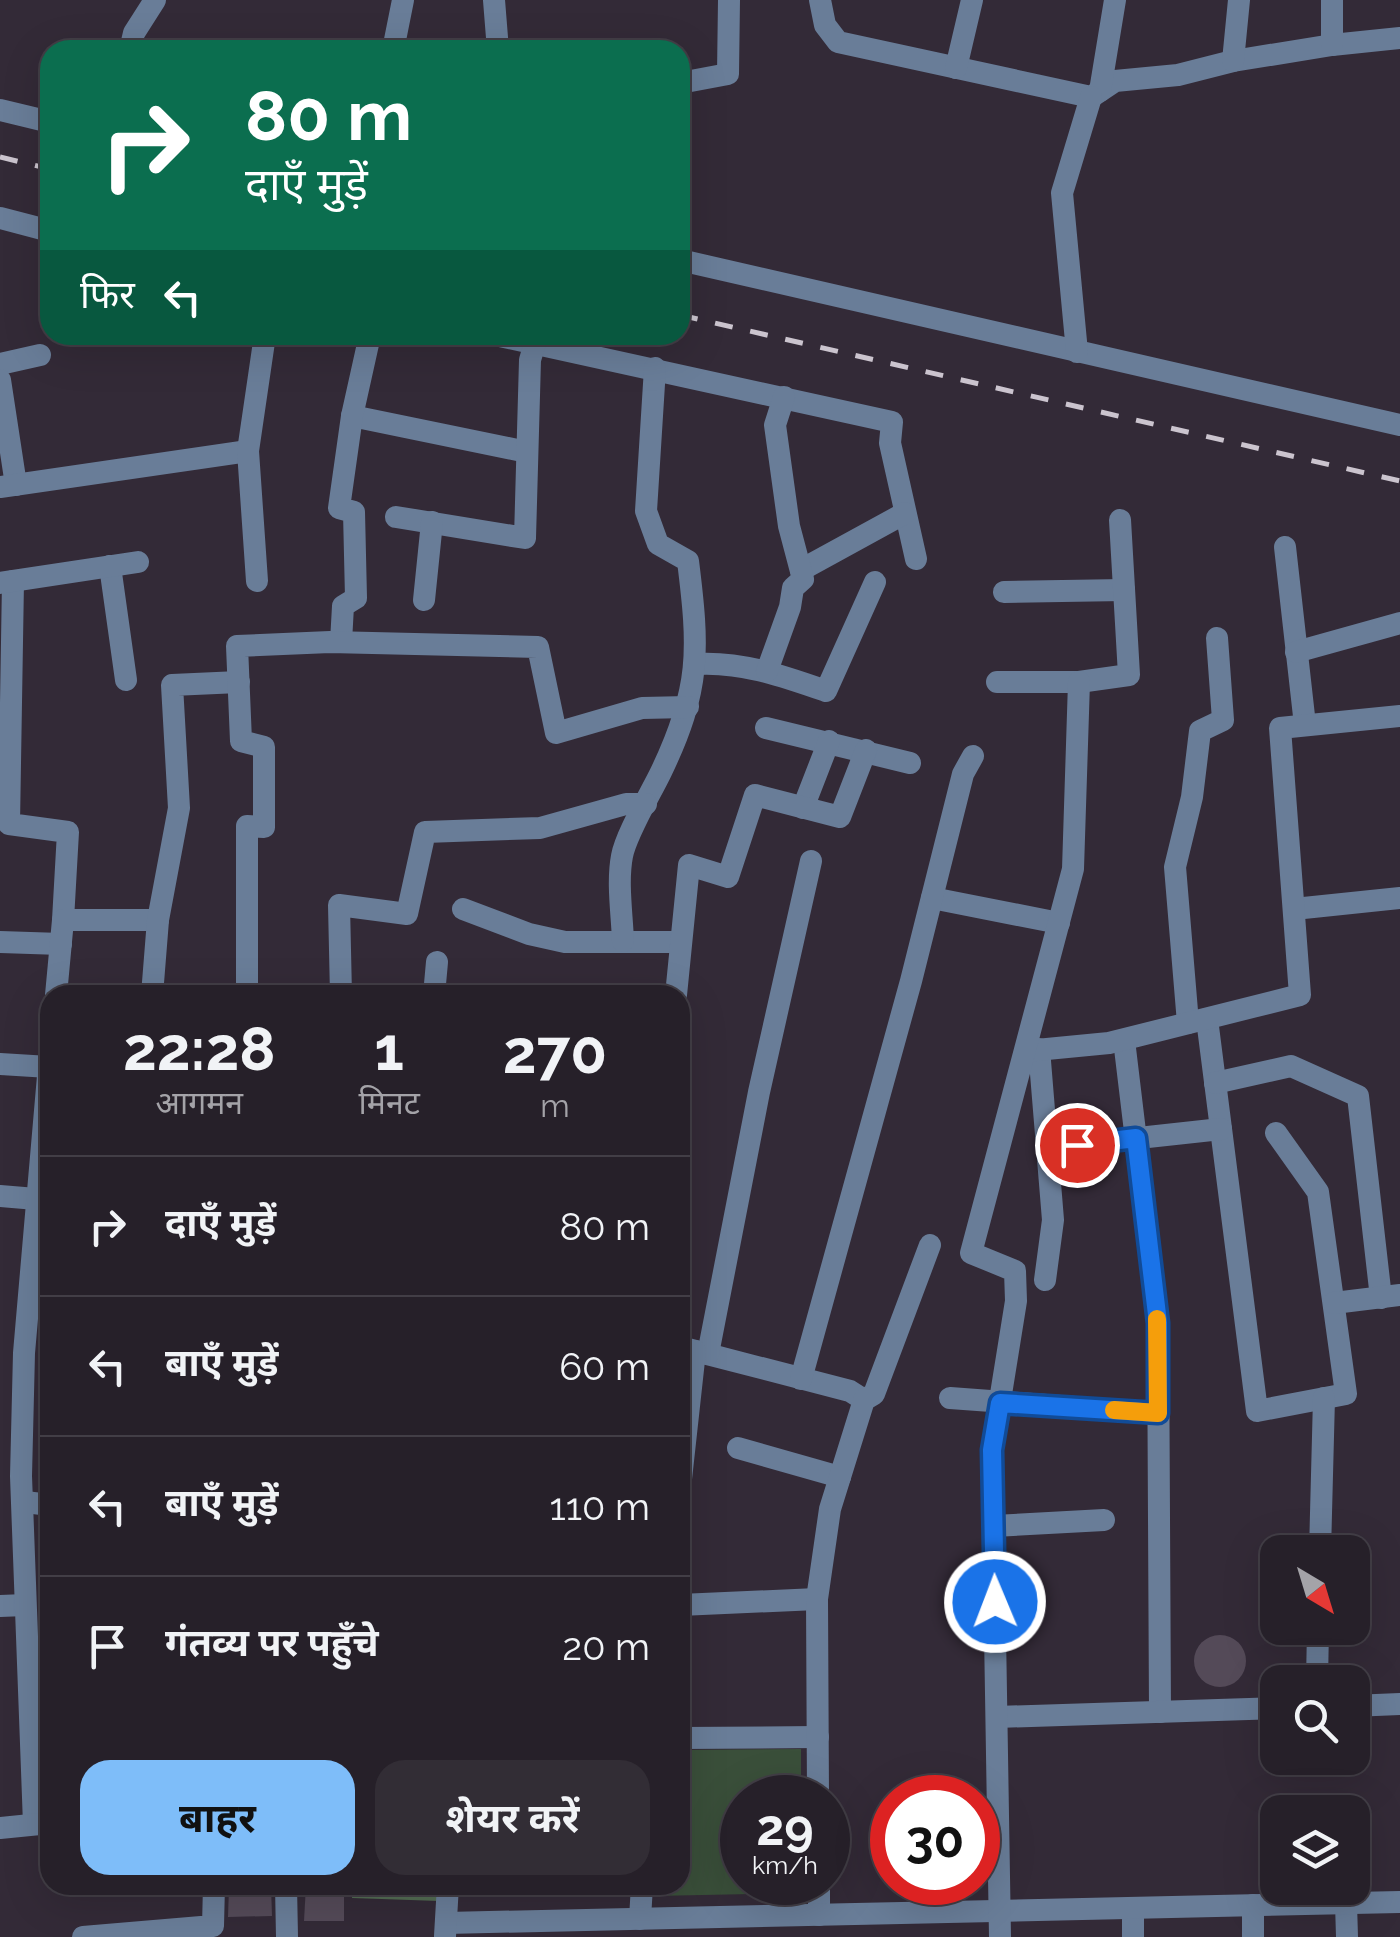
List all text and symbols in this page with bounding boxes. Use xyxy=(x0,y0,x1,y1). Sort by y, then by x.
text: 80 m xyxy=(245,74,412,156)
icon: right xyxy=(80,80,210,210)
text: दाएँ मुड़ें xyxy=(245,158,368,211)
icon: left xyxy=(155,270,210,325)
text: फिर xyxy=(80,272,135,317)
text: 22:28 xyxy=(123,1014,276,1084)
text: 1 xyxy=(374,1014,404,1084)
text: 270 xyxy=(503,1017,607,1087)
text: आगमन xyxy=(155,1084,243,1121)
text: मिनट xyxy=(358,1084,420,1121)
text: m xyxy=(540,1087,570,1124)
pin xyxy=(1035,1103,1120,1188)
icon: arrive xyxy=(1050,1118,1105,1173)
icon: right xyxy=(80,1199,135,1254)
text: दाएँ मुड़ें xyxy=(165,1200,276,1245)
text: 80 m xyxy=(560,1204,650,1249)
icon: left xyxy=(80,1339,135,1394)
text: बाएँ मुड़ें xyxy=(165,1340,278,1385)
text: 60 m xyxy=(559,1344,650,1389)
icon: left xyxy=(80,1479,135,1534)
text: बाएँ मुड़ें xyxy=(165,1480,278,1525)
text: 110 m xyxy=(550,1484,650,1529)
north arrow xyxy=(1260,1535,1370,1645)
map controls xyxy=(1260,1535,1370,1905)
position arrow xyxy=(943,1550,1047,1654)
icon: arrive xyxy=(80,1619,135,1674)
text: गंतव्य पर पहुँचे xyxy=(165,1620,379,1665)
text: 20 m xyxy=(562,1624,650,1669)
button: search xyxy=(1260,1665,1370,1775)
button: बाहर xyxy=(80,1760,355,1875)
button: शेयर करें xyxy=(375,1760,650,1875)
speed limit sign: 30 xyxy=(870,1775,1000,1905)
button: layers xyxy=(1260,1795,1370,1905)
text: 29 xyxy=(756,1798,814,1857)
text: km/h xyxy=(752,1850,818,1880)

